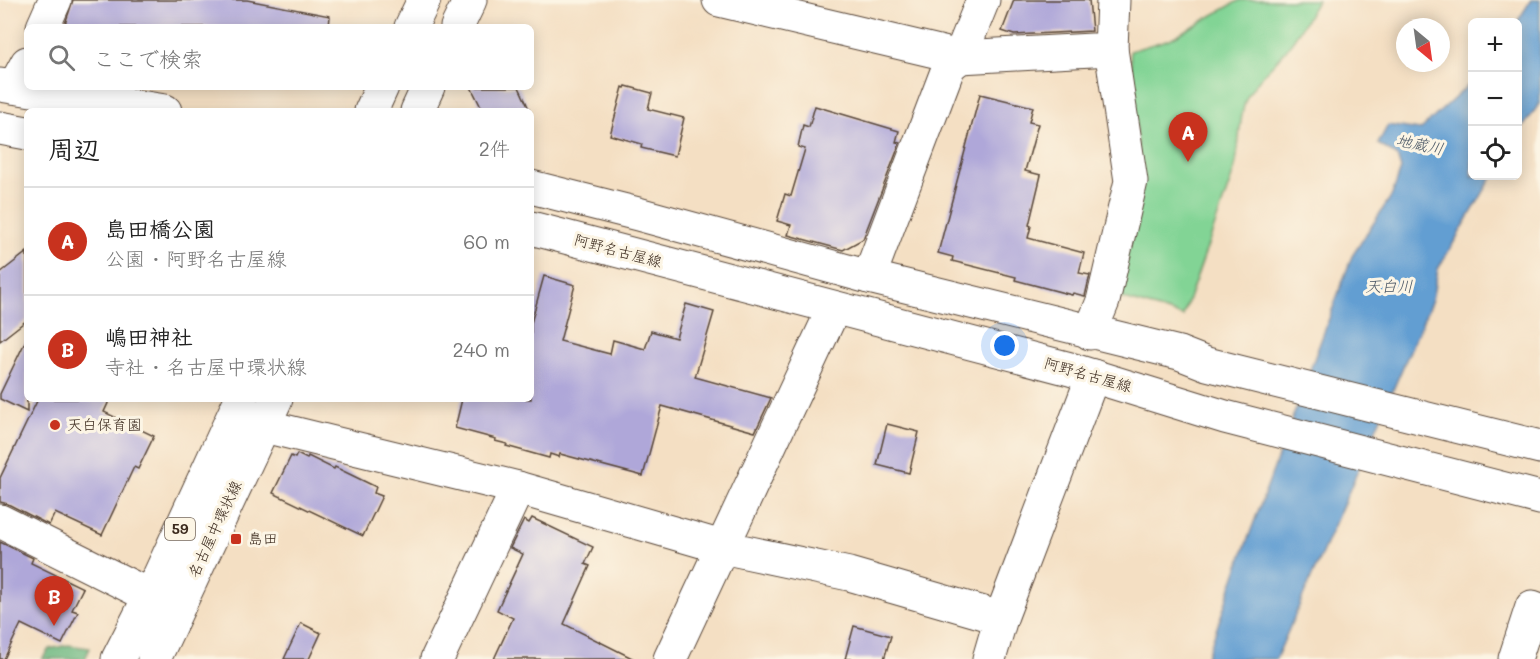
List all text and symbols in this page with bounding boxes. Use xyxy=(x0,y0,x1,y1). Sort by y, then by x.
north arrow xyxy=(1396,18,1450,72)
map controls xyxy=(1468,18,1522,180)
button: + xyxy=(1468,18,1522,72)
search box xyxy=(24,24,534,90)
icon: search xyxy=(45,41,78,74)
text: ここで検索 xyxy=(93,44,203,73)
button: − xyxy=(1468,72,1522,126)
pin: A xyxy=(1168,112,1208,162)
button: locate xyxy=(1468,126,1522,180)
water label: 地蔵川 xyxy=(1394,128,1446,159)
text: 周辺 xyxy=(48,132,100,166)
text: 2件 xyxy=(479,135,510,161)
text: 島田橋公園 xyxy=(105,214,215,243)
text: A xyxy=(61,228,74,254)
text: 60 m xyxy=(463,228,510,254)
street label: 阿野名古屋線 xyxy=(572,229,664,271)
text: 公園 · 阿野名古屋線 xyxy=(105,245,287,271)
water label: 天白川 xyxy=(1365,275,1413,296)
text: 嶋田神社 xyxy=(105,322,193,351)
your location xyxy=(990,331,1019,360)
text: B xyxy=(61,336,74,362)
text: 240 m xyxy=(452,336,510,362)
street label: 阿野名古屋線 xyxy=(1042,352,1134,396)
text: 寺社 · 名古屋中環状線 xyxy=(105,353,307,379)
place label: 天白保育園 xyxy=(67,414,142,434)
marker: 天白保育園 xyxy=(48,418,62,432)
street label: 名古屋中環状線 xyxy=(183,477,245,580)
road number: 59 xyxy=(165,518,195,540)
place label: 島田 xyxy=(248,528,278,548)
marker: 島田 xyxy=(229,532,243,546)
pin: B xyxy=(34,576,74,626)

